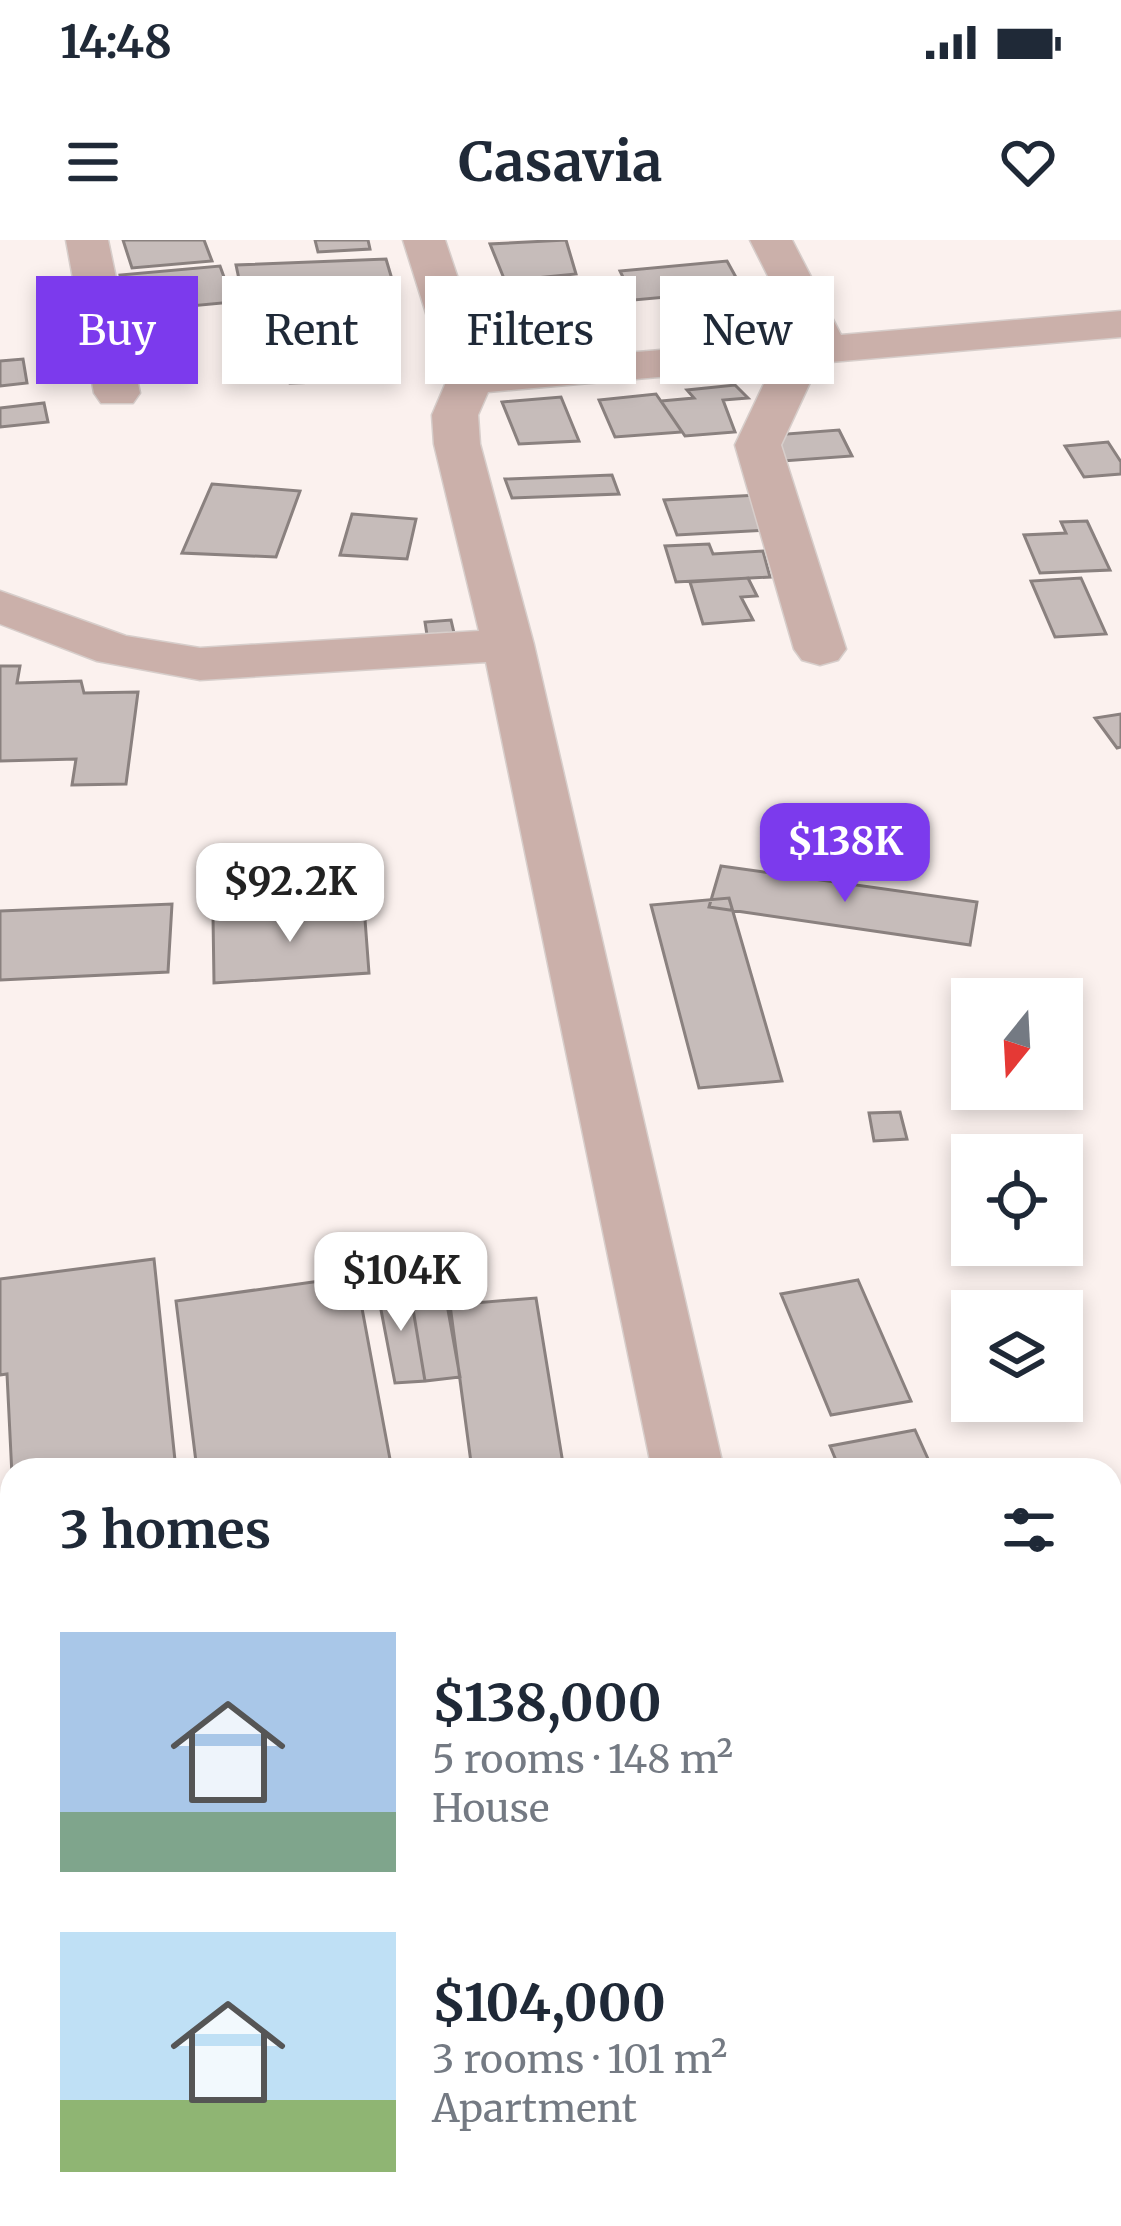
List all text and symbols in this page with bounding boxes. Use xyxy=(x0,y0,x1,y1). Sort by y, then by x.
text: 14:48 xyxy=(60,14,172,70)
text: Casavia xyxy=(459,128,662,196)
icon: menu xyxy=(60,129,126,195)
icon: heart xyxy=(995,129,1061,195)
chip: Buy xyxy=(36,276,198,384)
chip: Rent xyxy=(222,276,401,384)
chip: Filters xyxy=(425,276,636,384)
chip: New xyxy=(660,276,834,384)
pin: $138K xyxy=(761,803,929,905)
text: $138K xyxy=(787,817,903,866)
pin: $92.2K xyxy=(192,843,388,945)
text: $92.2K xyxy=(223,857,357,906)
north arrow xyxy=(951,978,1083,1110)
map controls xyxy=(951,978,1083,1422)
button: locate xyxy=(951,1134,1083,1266)
pin: $104K xyxy=(317,1232,485,1334)
text: $104K xyxy=(341,1246,461,1295)
button: layers xyxy=(951,1290,1083,1422)
icon: filters xyxy=(996,1497,1062,1563)
text: 3 homes xyxy=(60,1498,271,1562)
text: $138,000 xyxy=(432,1671,661,1735)
icon: home xyxy=(156,1680,300,1824)
text: 5 rooms · 148 m² xyxy=(432,1735,733,1784)
text: House xyxy=(432,1784,549,1833)
text: $104,000 xyxy=(432,1971,666,2035)
icon: home xyxy=(156,1980,300,2124)
text: 3 rooms · 101 m² xyxy=(432,2035,727,2084)
text: Apartment xyxy=(432,2084,637,2133)

